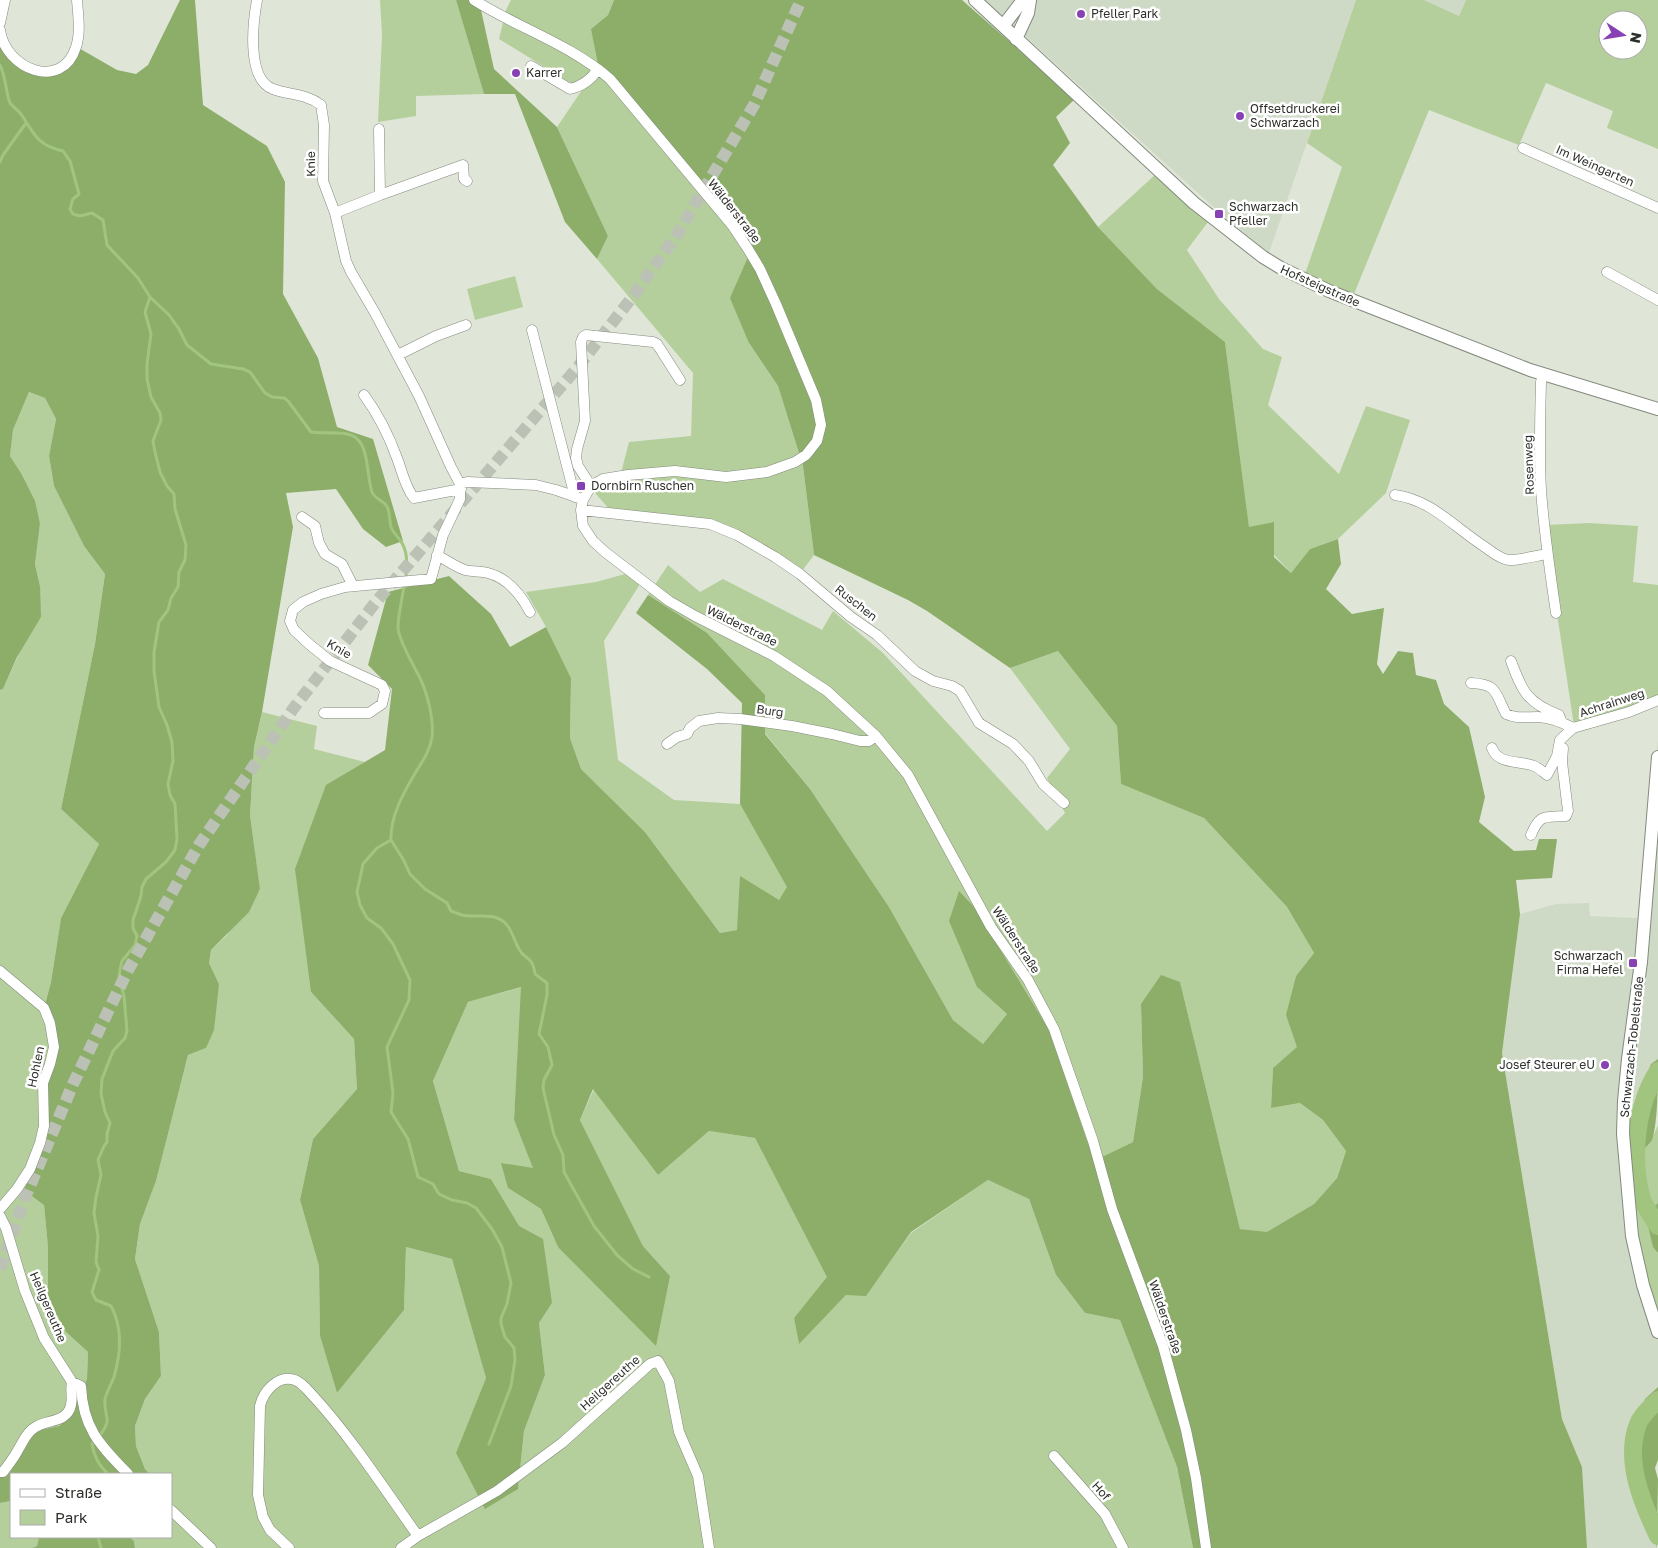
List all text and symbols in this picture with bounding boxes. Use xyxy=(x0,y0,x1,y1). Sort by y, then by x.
place label: Pfeller Park xyxy=(1091,6,1159,21)
marker: Pfeller Park xyxy=(1075,8,1087,20)
north arrow xyxy=(1598,10,1648,60)
text: N xyxy=(1627,31,1646,45)
place label: Karrer xyxy=(526,65,562,80)
marker: Karrer xyxy=(510,67,522,79)
place label: Offsetdruckerei Schwarzach xyxy=(1250,101,1340,130)
marker: Offsetdruckerei Schwarzach xyxy=(1234,110,1246,122)
street label: Im Weingarten xyxy=(1554,142,1637,190)
street label: Knie xyxy=(303,151,318,177)
street label: Wälderstraße xyxy=(705,176,764,246)
place label: Schwarzach Pfeller xyxy=(1229,199,1298,228)
marker: Schwarzach Pfeller xyxy=(1213,208,1225,220)
street label: Hofsteigstraße xyxy=(1278,261,1362,310)
street label: Rosenweg xyxy=(1520,435,1537,495)
place label: Dornbirn Ruschen xyxy=(591,478,694,493)
marker: Dornbirn Ruschen xyxy=(575,480,587,492)
street label: Ruschen xyxy=(832,581,881,624)
street label: Wälderstraße xyxy=(704,602,780,649)
street label: Knie xyxy=(324,636,354,662)
street label: Achrainweg xyxy=(1577,685,1646,720)
street label: Burg xyxy=(756,701,785,720)
street label: Wälderstraße xyxy=(989,903,1044,976)
place label: Schwarzach Firma Hefel xyxy=(1554,948,1623,977)
marker: Schwarzach Firma Hefel xyxy=(1627,957,1639,969)
street label: Schwarzach-Tobelstraße xyxy=(1617,976,1646,1118)
street label: Hohlen xyxy=(24,1045,47,1089)
place label: Josef Steurer eU xyxy=(1499,1057,1595,1072)
marker: Josef Steurer eU xyxy=(1599,1059,1611,1071)
street label: Heilgereuthe xyxy=(27,1269,70,1344)
street label: Wälderstraße xyxy=(1146,1278,1185,1356)
street label: Heilgereuthe xyxy=(577,1352,643,1413)
legend xyxy=(10,1473,172,1538)
street label: Hof xyxy=(1089,1478,1114,1504)
text: Straße xyxy=(55,1483,102,1501)
text: Park xyxy=(55,1508,88,1526)

